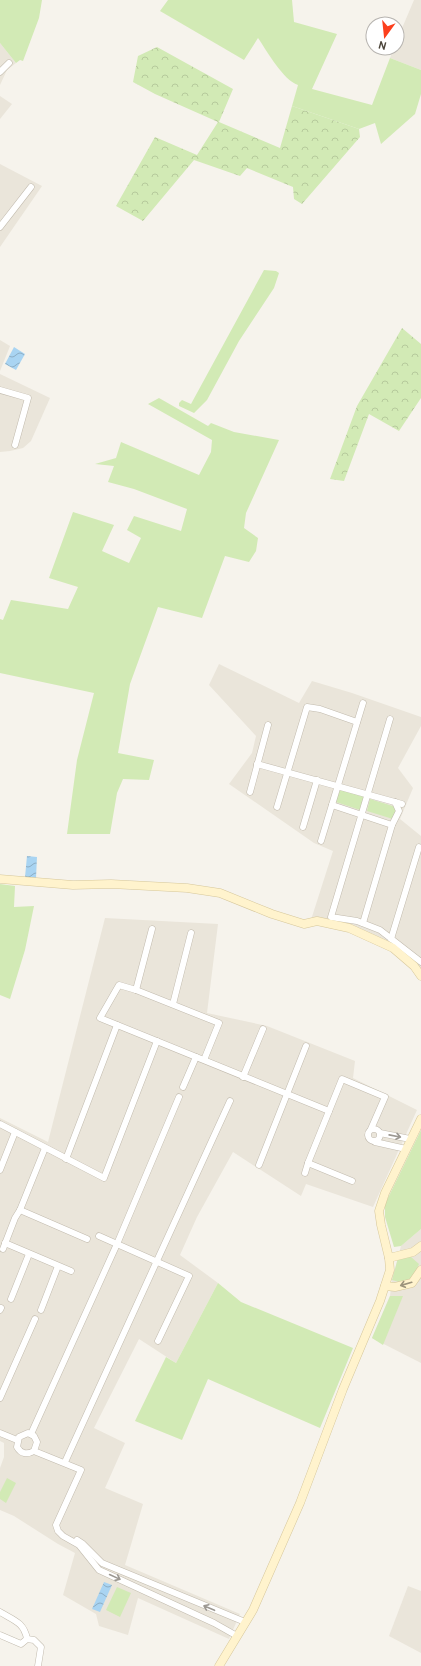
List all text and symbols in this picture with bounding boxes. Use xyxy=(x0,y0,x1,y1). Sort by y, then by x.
north arrow xyxy=(365,16,405,56)
text: N xyxy=(377,37,388,52)
one-way arrow xyxy=(388,1133,401,1141)
one-way arrow xyxy=(400,1281,413,1288)
one-way arrow xyxy=(109,1574,121,1581)
one-way arrow xyxy=(203,1604,215,1612)

